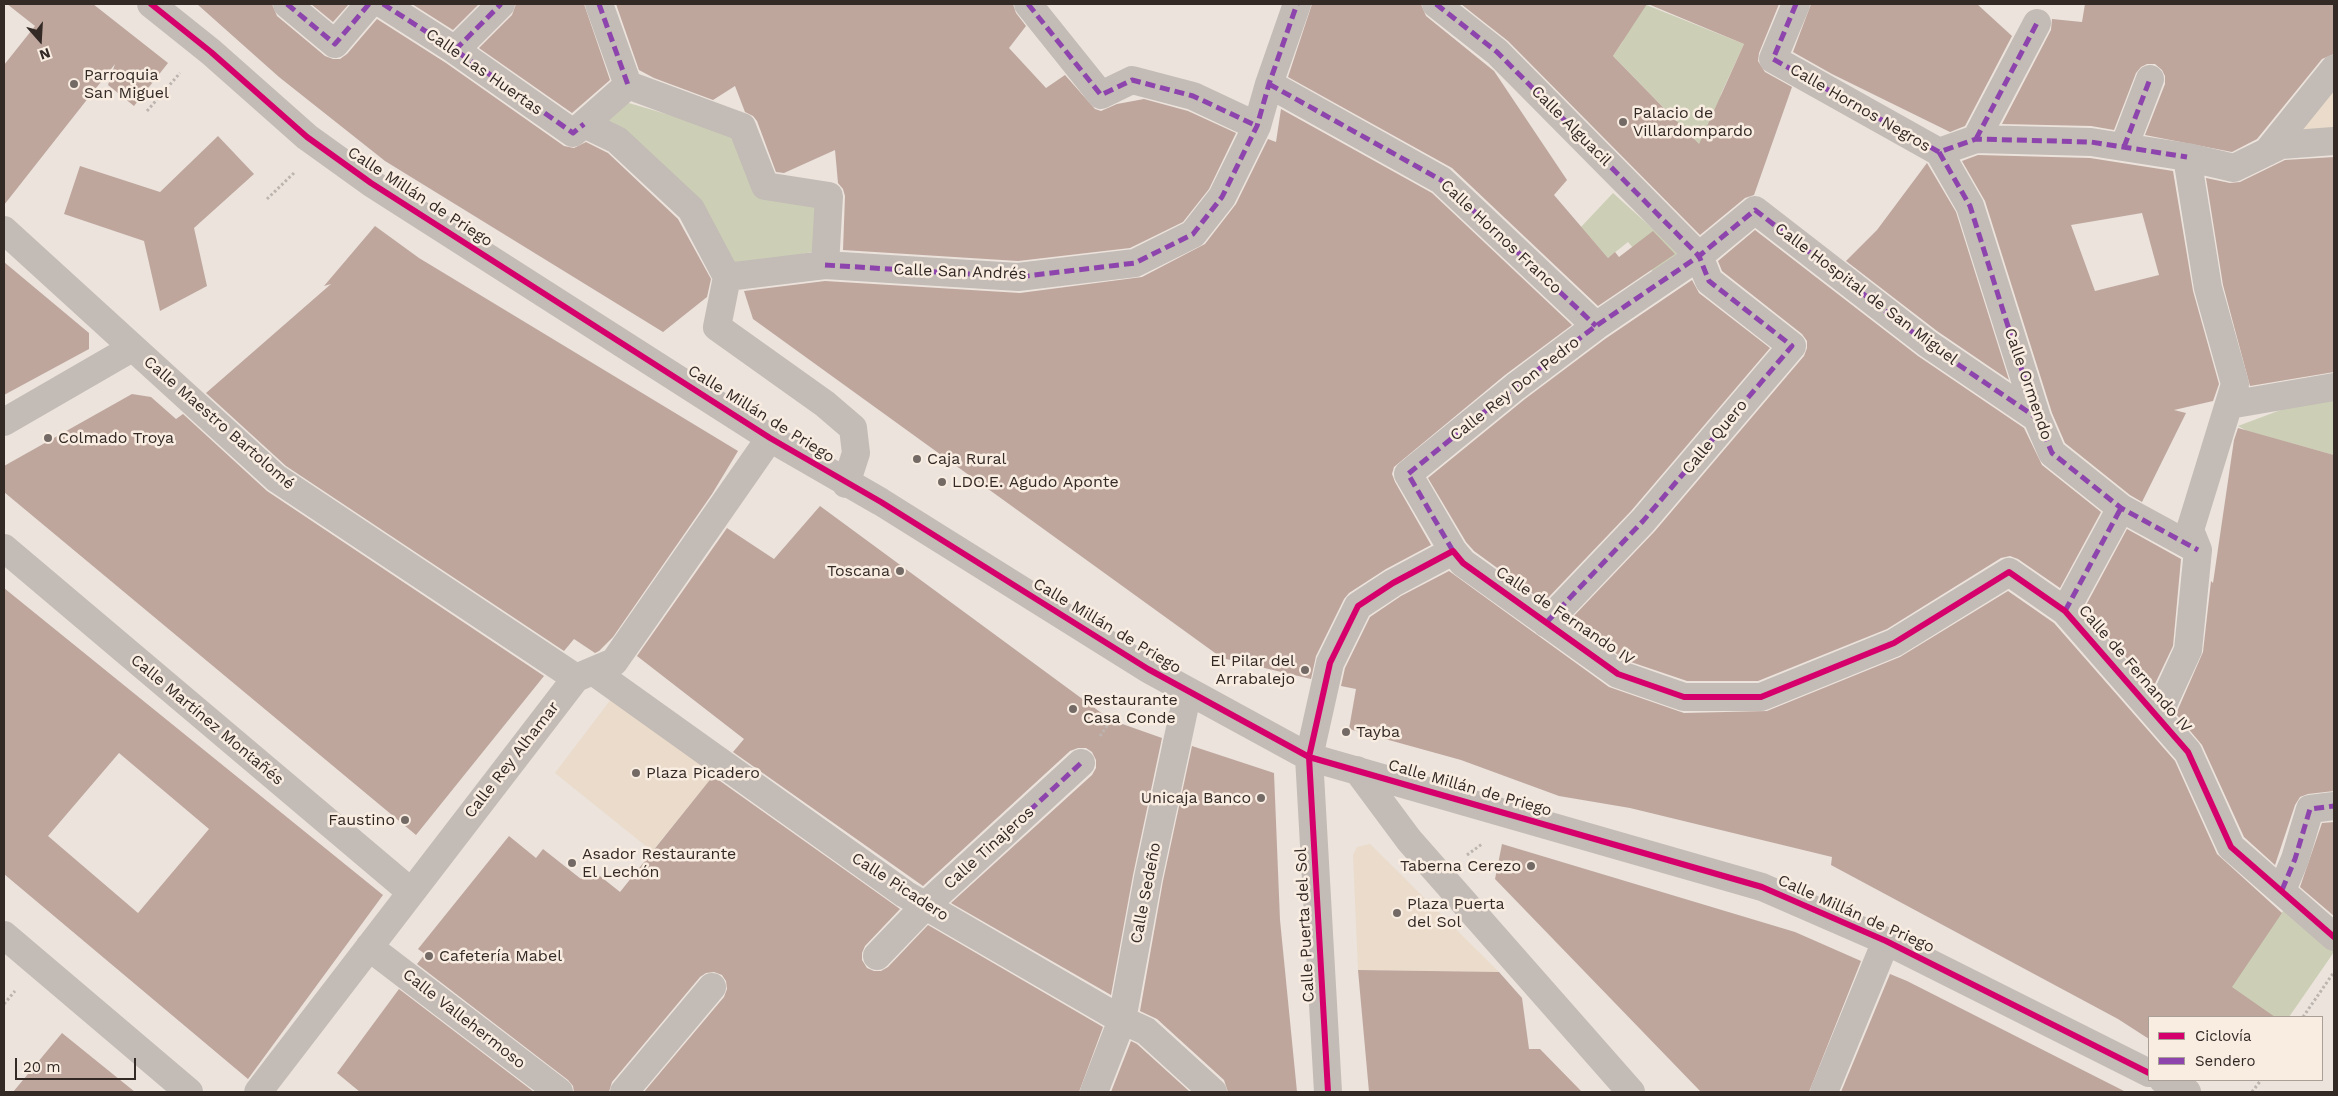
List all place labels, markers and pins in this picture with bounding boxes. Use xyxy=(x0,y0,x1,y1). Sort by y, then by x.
place label: Parroquia San Miguel xyxy=(84,65,169,103)
marker: Parroquia San Miguel xyxy=(68,78,80,90)
place label: Palacio de Villardompardo xyxy=(1633,103,1753,141)
marker: Palacio de Villardompardo xyxy=(1617,116,1629,128)
place label: Colmado Troya xyxy=(58,428,174,448)
marker: Colmado Troya xyxy=(42,432,54,444)
place label: Caja Rural xyxy=(927,449,1006,469)
marker: Caja Rural xyxy=(911,453,923,465)
place label: LDO.E. Agudo Aponte xyxy=(952,472,1119,492)
marker: LDO.E. Agudo Aponte xyxy=(936,476,948,488)
place label: Toscana xyxy=(827,561,890,581)
marker: Toscana xyxy=(894,565,906,577)
place label: El Pilar del Arrabalejo xyxy=(1210,651,1295,689)
marker: El Pilar del Arrabalejo xyxy=(1299,664,1311,676)
place label: Restaurante Casa Conde xyxy=(1083,690,1178,728)
marker: Restaurante Casa Conde xyxy=(1067,703,1079,715)
place label: Tayba xyxy=(1356,722,1400,742)
marker: Tayba xyxy=(1340,726,1352,738)
place label: Plaza Picadero xyxy=(646,763,760,783)
marker: Plaza Picadero xyxy=(630,767,642,779)
place label: Unicaja Banco xyxy=(1141,788,1251,808)
marker: Unicaja Banco xyxy=(1255,792,1267,804)
place label: Faustino xyxy=(328,810,395,830)
marker: Faustino xyxy=(399,814,411,826)
place label: Asador Restaurante El Lechón xyxy=(582,844,736,882)
place label: Taberna Cerezo xyxy=(1400,856,1521,876)
marker: Asador Restaurante El Lechón xyxy=(566,857,578,869)
marker: Taberna Cerezo xyxy=(1525,860,1537,872)
place label: Plaza Puerta del Sol xyxy=(1407,894,1504,932)
marker: Plaza Puerta del Sol xyxy=(1391,907,1403,919)
place label: Cafetería Mabel xyxy=(439,946,562,966)
marker: Cafetería Mabel xyxy=(423,950,435,962)

